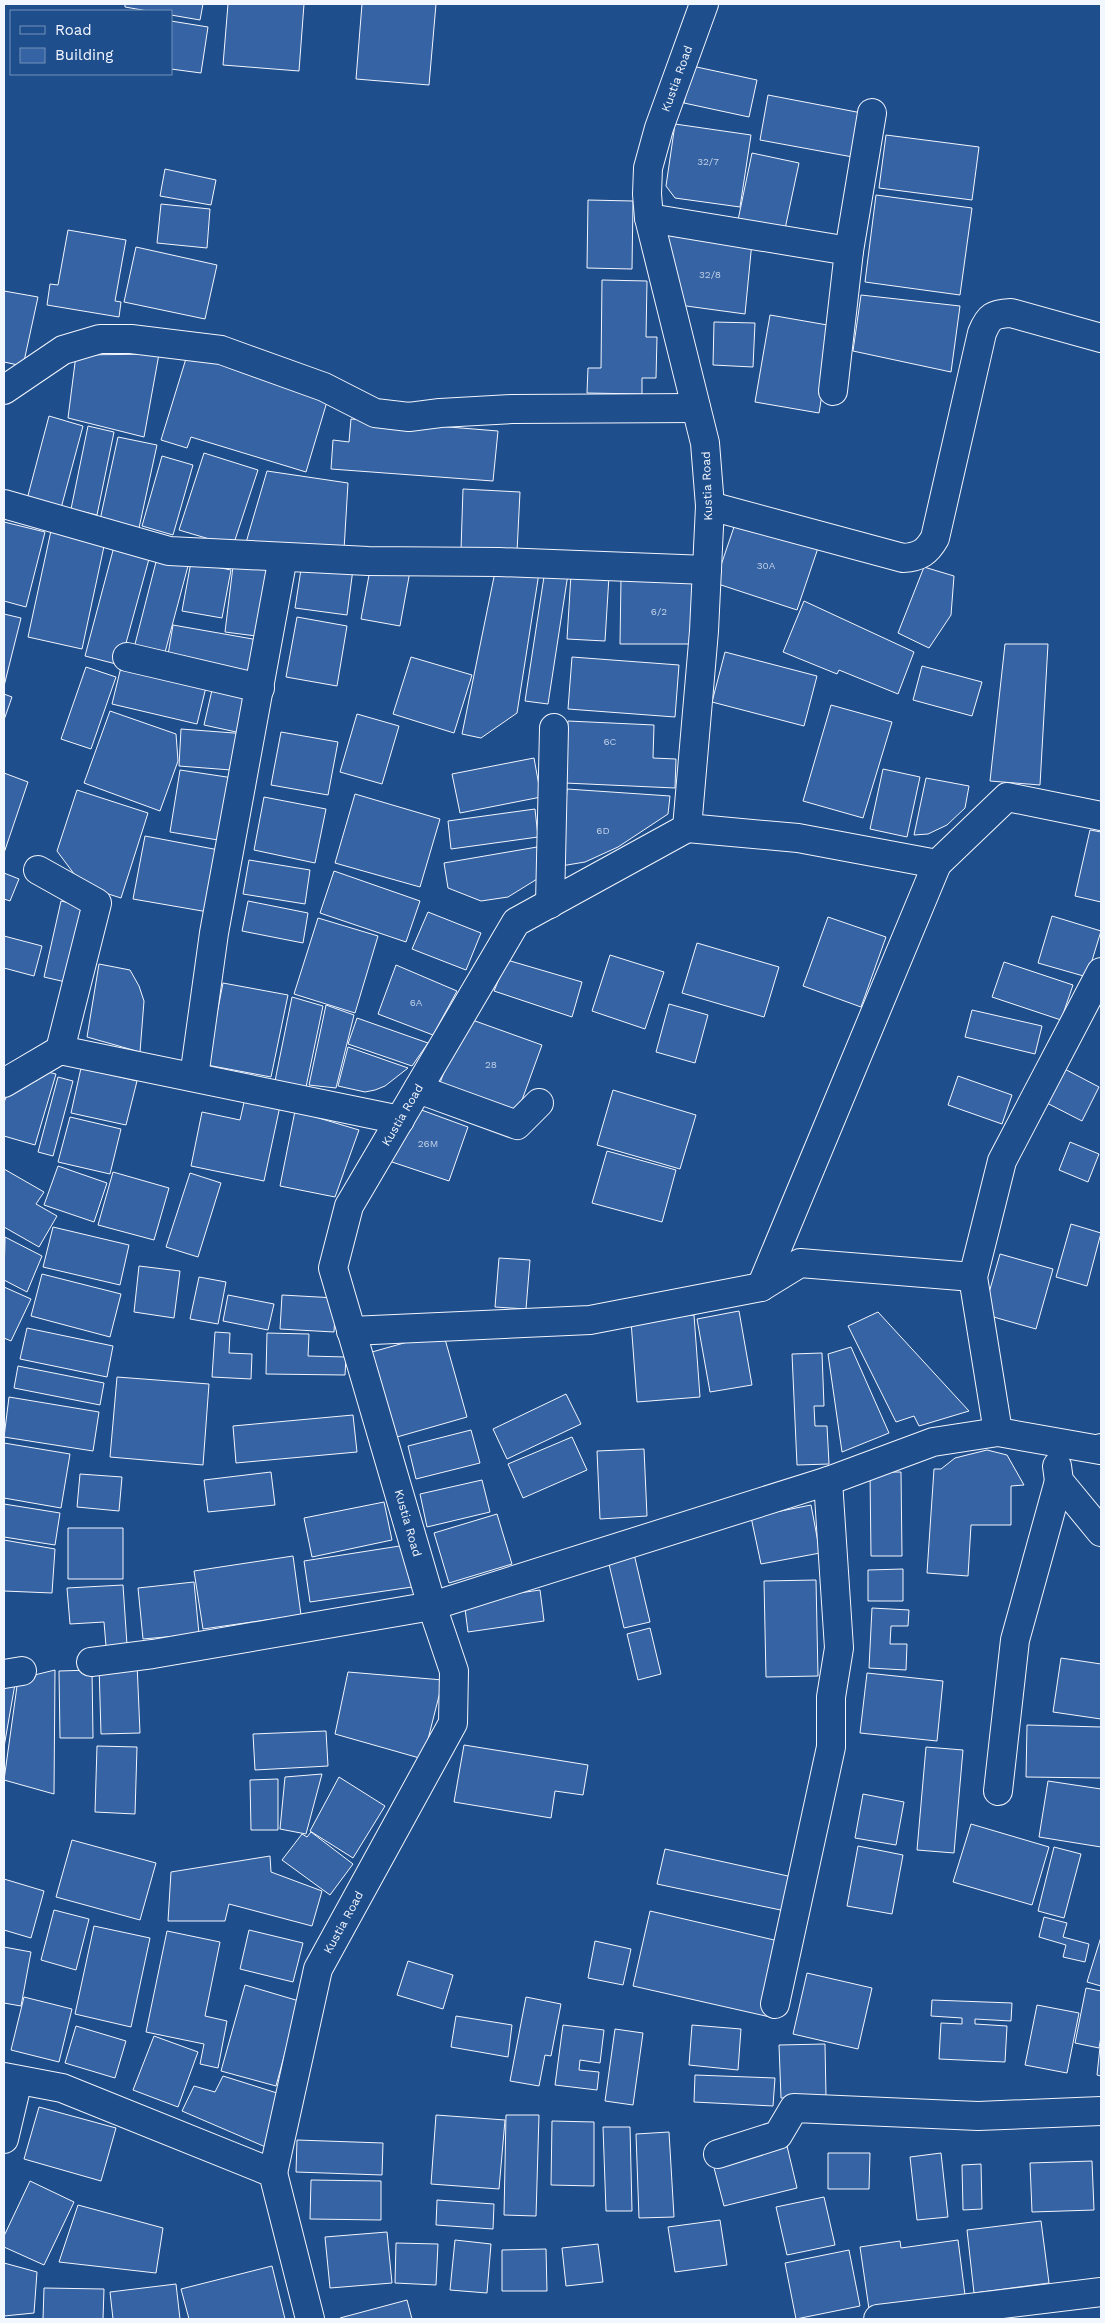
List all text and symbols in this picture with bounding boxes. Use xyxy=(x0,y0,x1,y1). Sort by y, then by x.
legend xyxy=(10,10,172,75)
text: Road xyxy=(55,21,92,39)
street label: Kustia Road xyxy=(658,44,695,114)
text: Building xyxy=(55,46,113,64)
house number: 32/7 xyxy=(697,156,719,167)
house number: 32/8 xyxy=(699,269,721,280)
street label: Kustia Road xyxy=(699,451,715,521)
house number: 30A xyxy=(757,560,776,571)
house number: 6/2 xyxy=(651,606,667,617)
house number: 6C xyxy=(604,736,617,747)
house number: 6D xyxy=(596,825,610,836)
house number: 6A xyxy=(410,997,423,1008)
house number: 28 xyxy=(485,1059,497,1070)
street label: Kustia Road xyxy=(379,1081,426,1148)
house number: 26M xyxy=(418,1138,438,1149)
street label: Kustia Road xyxy=(392,1488,424,1558)
street label: Kustia Road xyxy=(321,1889,366,1956)

